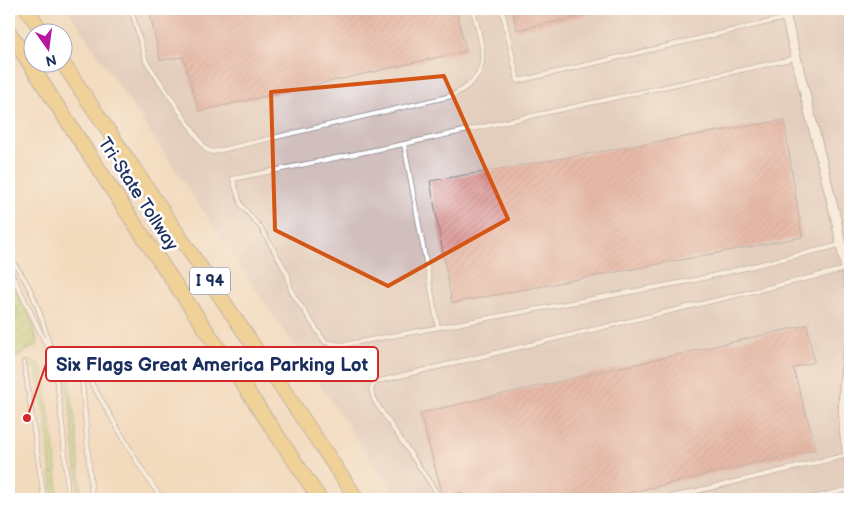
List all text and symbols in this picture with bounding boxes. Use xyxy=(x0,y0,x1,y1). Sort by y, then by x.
north arrow xyxy=(22,22,72,72)
text: N xyxy=(44,51,58,70)
street label: Tri-State Tollway xyxy=(94,133,183,255)
road number: I 94 xyxy=(190,268,230,294)
callout: Six Flags Great America Parking Lot xyxy=(46,347,378,381)
text: Six Flags Great America Parking Lot xyxy=(56,354,369,377)

